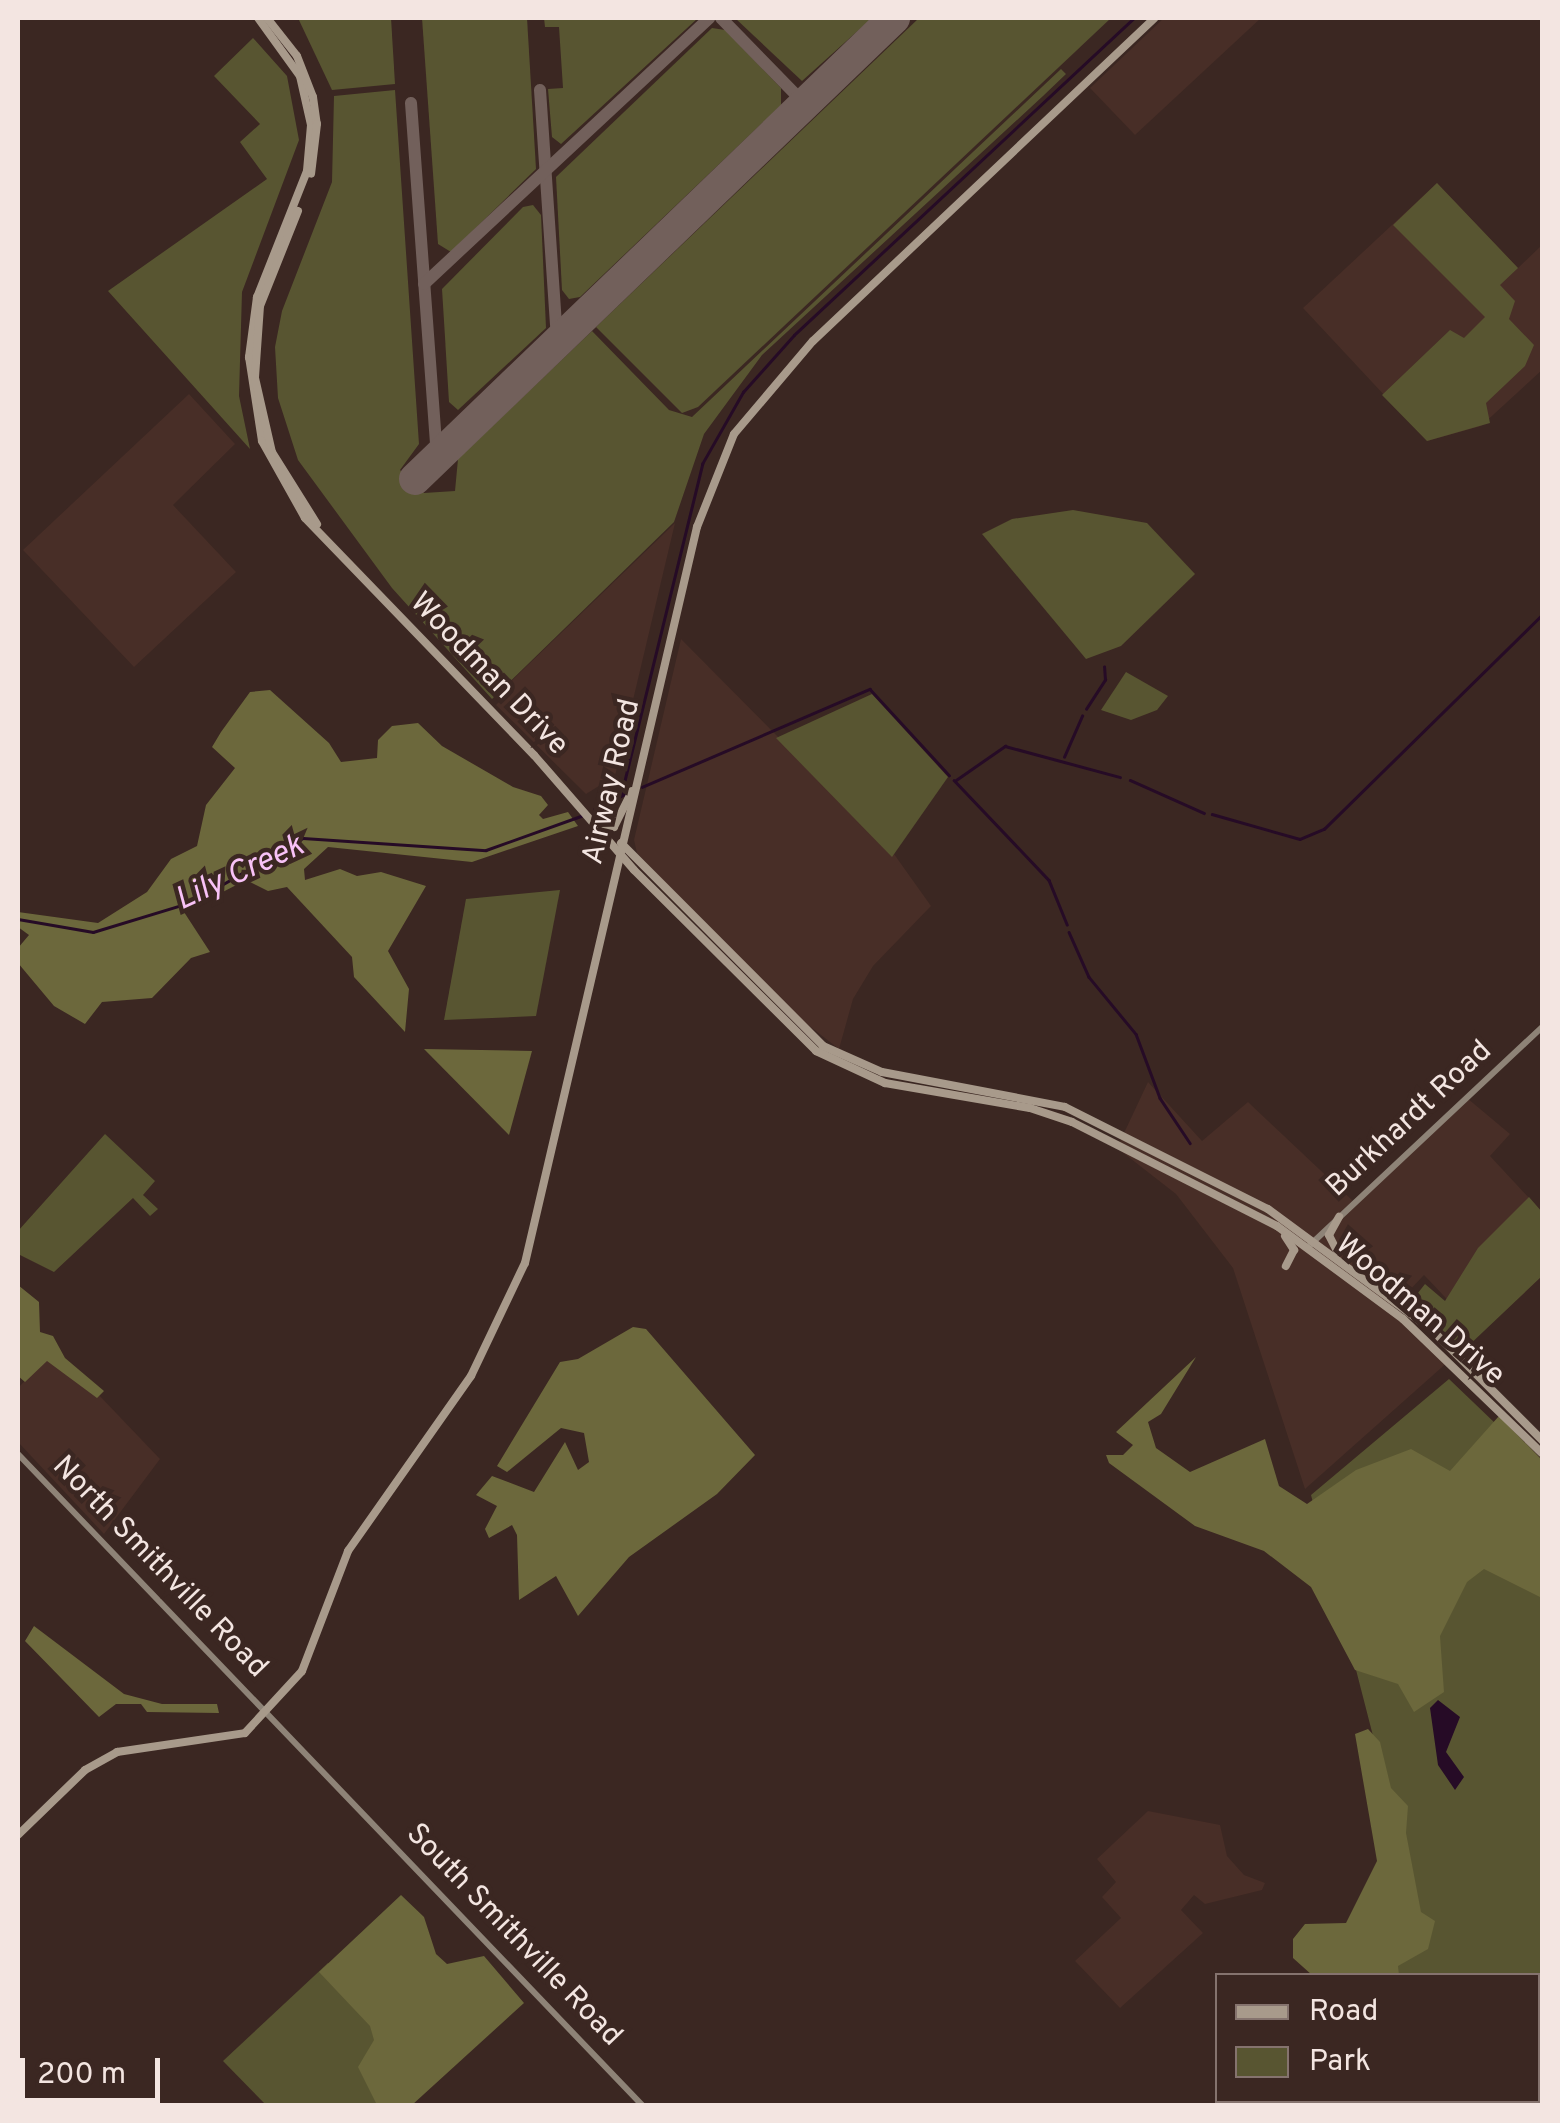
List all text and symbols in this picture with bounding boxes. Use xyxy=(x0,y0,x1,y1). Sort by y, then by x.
street label: Woodman Drive xyxy=(401,586,575,764)
street label: Airway Road xyxy=(576,696,650,868)
water label: Lily Creek xyxy=(170,828,310,920)
street label: Burkhardt Road xyxy=(1320,1034,1500,1206)
street label: Woodman Drive xyxy=(1327,1228,1511,1394)
street label: North Smithville Road xyxy=(44,1450,274,1686)
street label: South Smithville Road xyxy=(397,1817,629,2055)
legend xyxy=(1215,1973,1540,2103)
text: Road xyxy=(1309,1994,1378,2031)
scale bar xyxy=(25,2038,165,2100)
text: Park xyxy=(1309,2044,1371,2081)
text: 200 m xyxy=(37,2057,126,2094)

